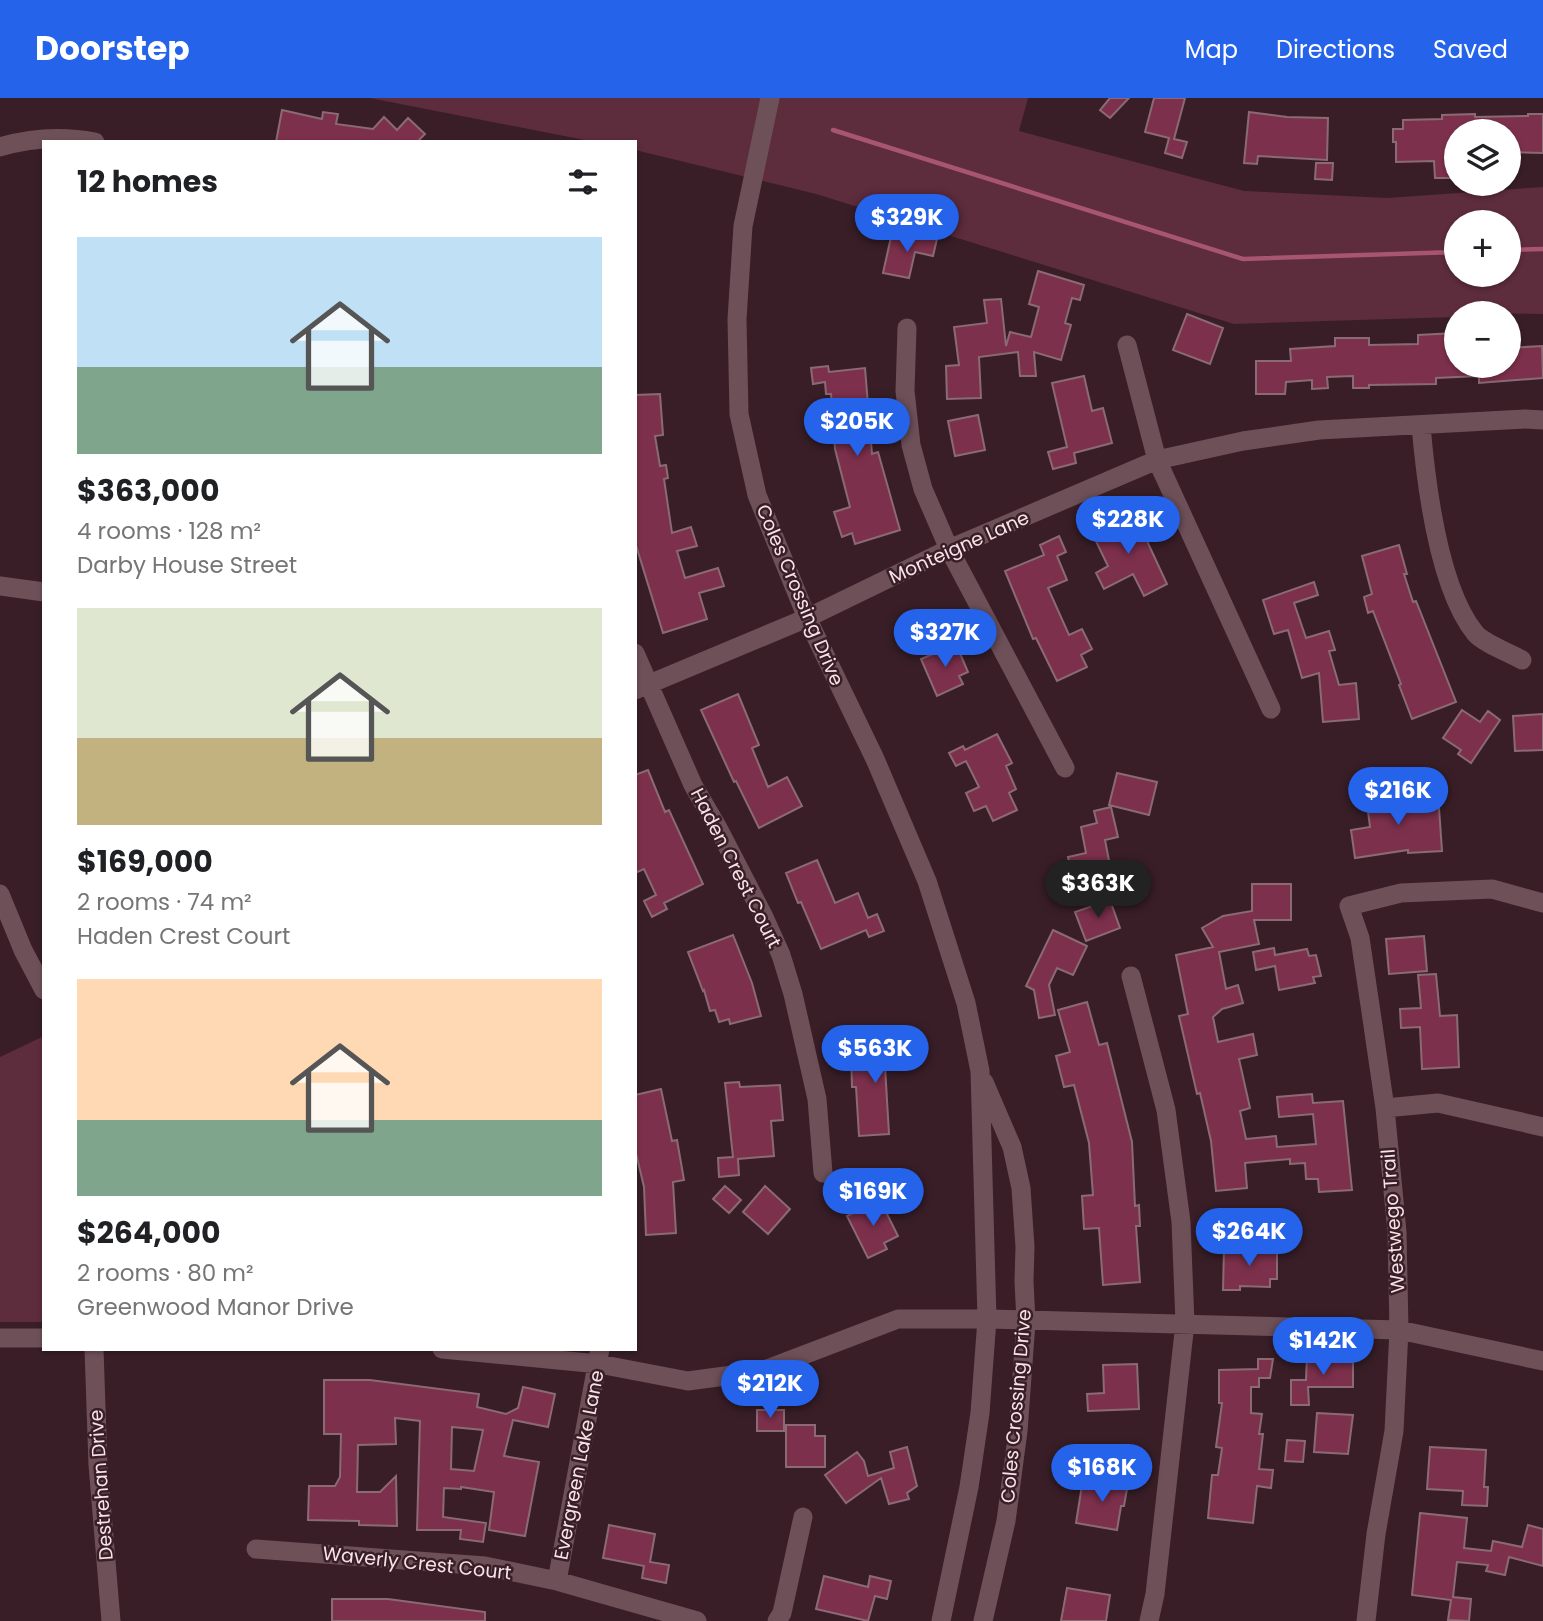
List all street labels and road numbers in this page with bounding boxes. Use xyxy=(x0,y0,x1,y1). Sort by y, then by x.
street label: Coles Crossing Drive xyxy=(750,500,850,690)
street label: Monteigne Lane xyxy=(885,504,1033,590)
street label: Haden Crest Court xyxy=(684,783,788,953)
street label: Westwego Trail xyxy=(1375,1148,1411,1294)
street label: Coles Crossing Drive xyxy=(994,1308,1038,1504)
street label: Evergreen Lake Lane xyxy=(547,1368,611,1562)
street label: Destrehan Drive xyxy=(82,1409,120,1561)
street label: Waverly Crest Court xyxy=(321,1540,513,1586)

